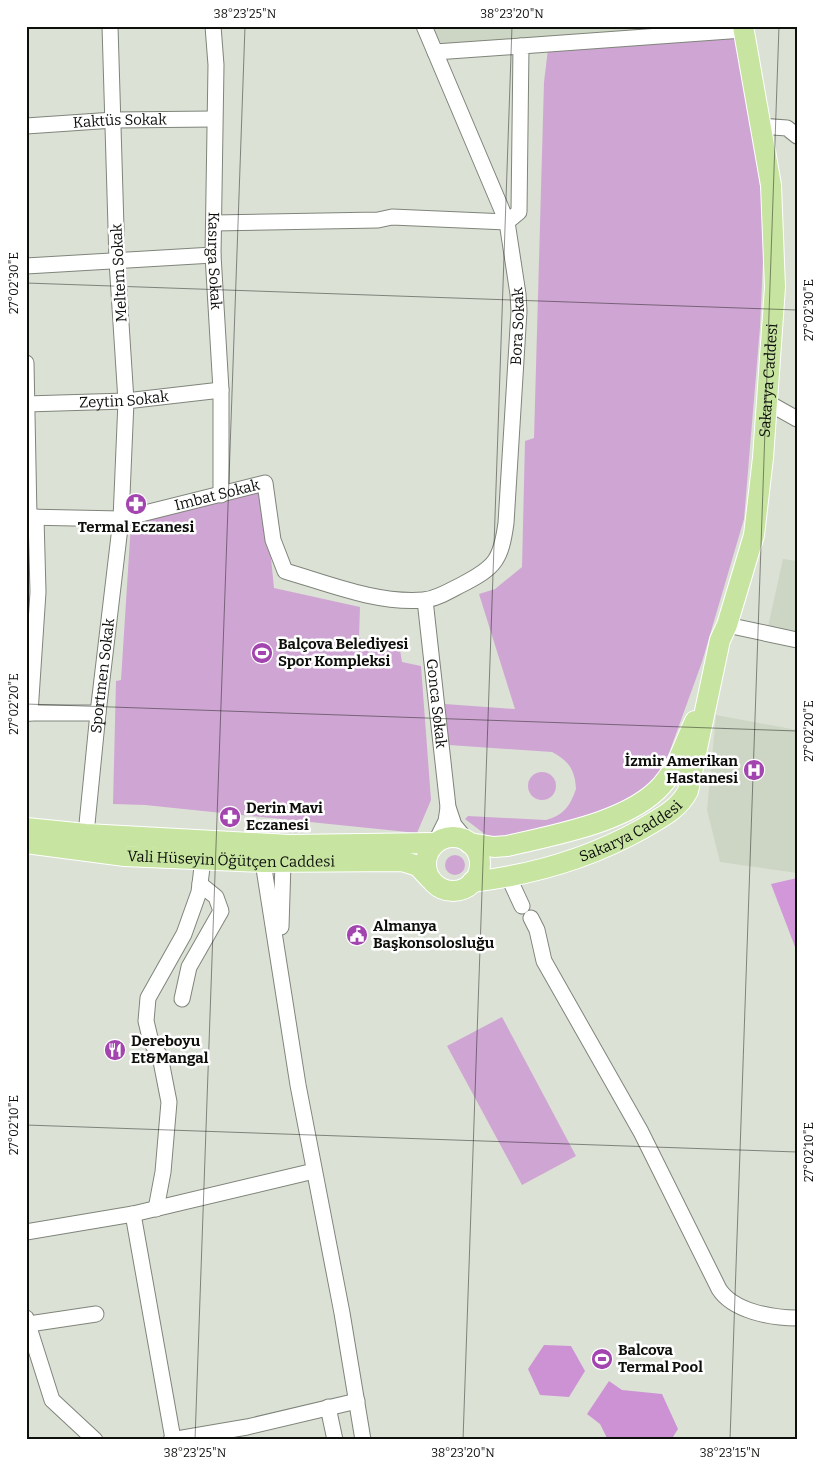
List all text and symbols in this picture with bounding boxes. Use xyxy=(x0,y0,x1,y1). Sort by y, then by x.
text: 38°23'25"N xyxy=(214,7,277,21)
text: 38°23'20"N xyxy=(480,7,544,21)
street label: Kaktüs Sokak xyxy=(72,110,167,132)
street label: Kasırga Sokak xyxy=(204,212,225,311)
street label: Meltem Sokak xyxy=(107,223,131,323)
text: 27°02'30"E xyxy=(7,252,21,314)
text: 27°02'30"E xyxy=(802,279,816,341)
street label: Bora Sokak xyxy=(507,286,528,366)
street label: Sakarya Caddesi xyxy=(755,322,781,438)
street label: Zeytin Sokak xyxy=(79,387,170,411)
street label: Imbat Sokak xyxy=(173,476,262,514)
pharmacy icon: Termal Eczanesi xyxy=(124,492,148,516)
place label: Termal Eczanesi xyxy=(78,518,194,536)
street label: Sportmen Sokak xyxy=(87,617,118,734)
place label: Balçova Belediyesi Spor Kompleksi xyxy=(278,635,409,670)
sports icon: Balçova Belediyesi Spor Kompleksi xyxy=(250,641,274,665)
street label: Gonca Sokak xyxy=(423,658,450,750)
text: 27°02'20"E xyxy=(7,673,21,735)
text: 27°02'20"E xyxy=(802,700,816,762)
place label: İzmir Amerikan Hastanesi xyxy=(625,752,738,787)
hospital icon: İzmir Amerikan Hastanesi xyxy=(742,758,766,782)
street label: Sakarya Caddesi xyxy=(577,796,686,866)
place label: Derin Mavi Eczanesi xyxy=(246,799,323,834)
pharmacy icon: Derin Mavi Eczanesi xyxy=(218,805,242,829)
street label: Vali Hüseyin Öğütçen Caddesi xyxy=(127,847,335,871)
place label: Almanya Başkonsolosluğu xyxy=(373,917,495,952)
public building icon: Almanya Başkonsolosluğu xyxy=(345,923,369,947)
place label: Dereboyu Et&Mangal xyxy=(131,1032,209,1067)
restaurant icon: Dereboyu Et&Mangal xyxy=(103,1038,127,1062)
text: 27°02'10"E xyxy=(7,1095,21,1155)
text: 27°02'10"E xyxy=(802,1122,816,1182)
place label: Balcova Termal Pool xyxy=(618,1341,703,1376)
sports icon: Balcova Termal Pool xyxy=(590,1347,614,1371)
text: 38°23'25"N xyxy=(164,1446,227,1460)
text: 38°23'20"N xyxy=(431,1446,495,1460)
text: 38°23'15"N xyxy=(700,1446,761,1460)

